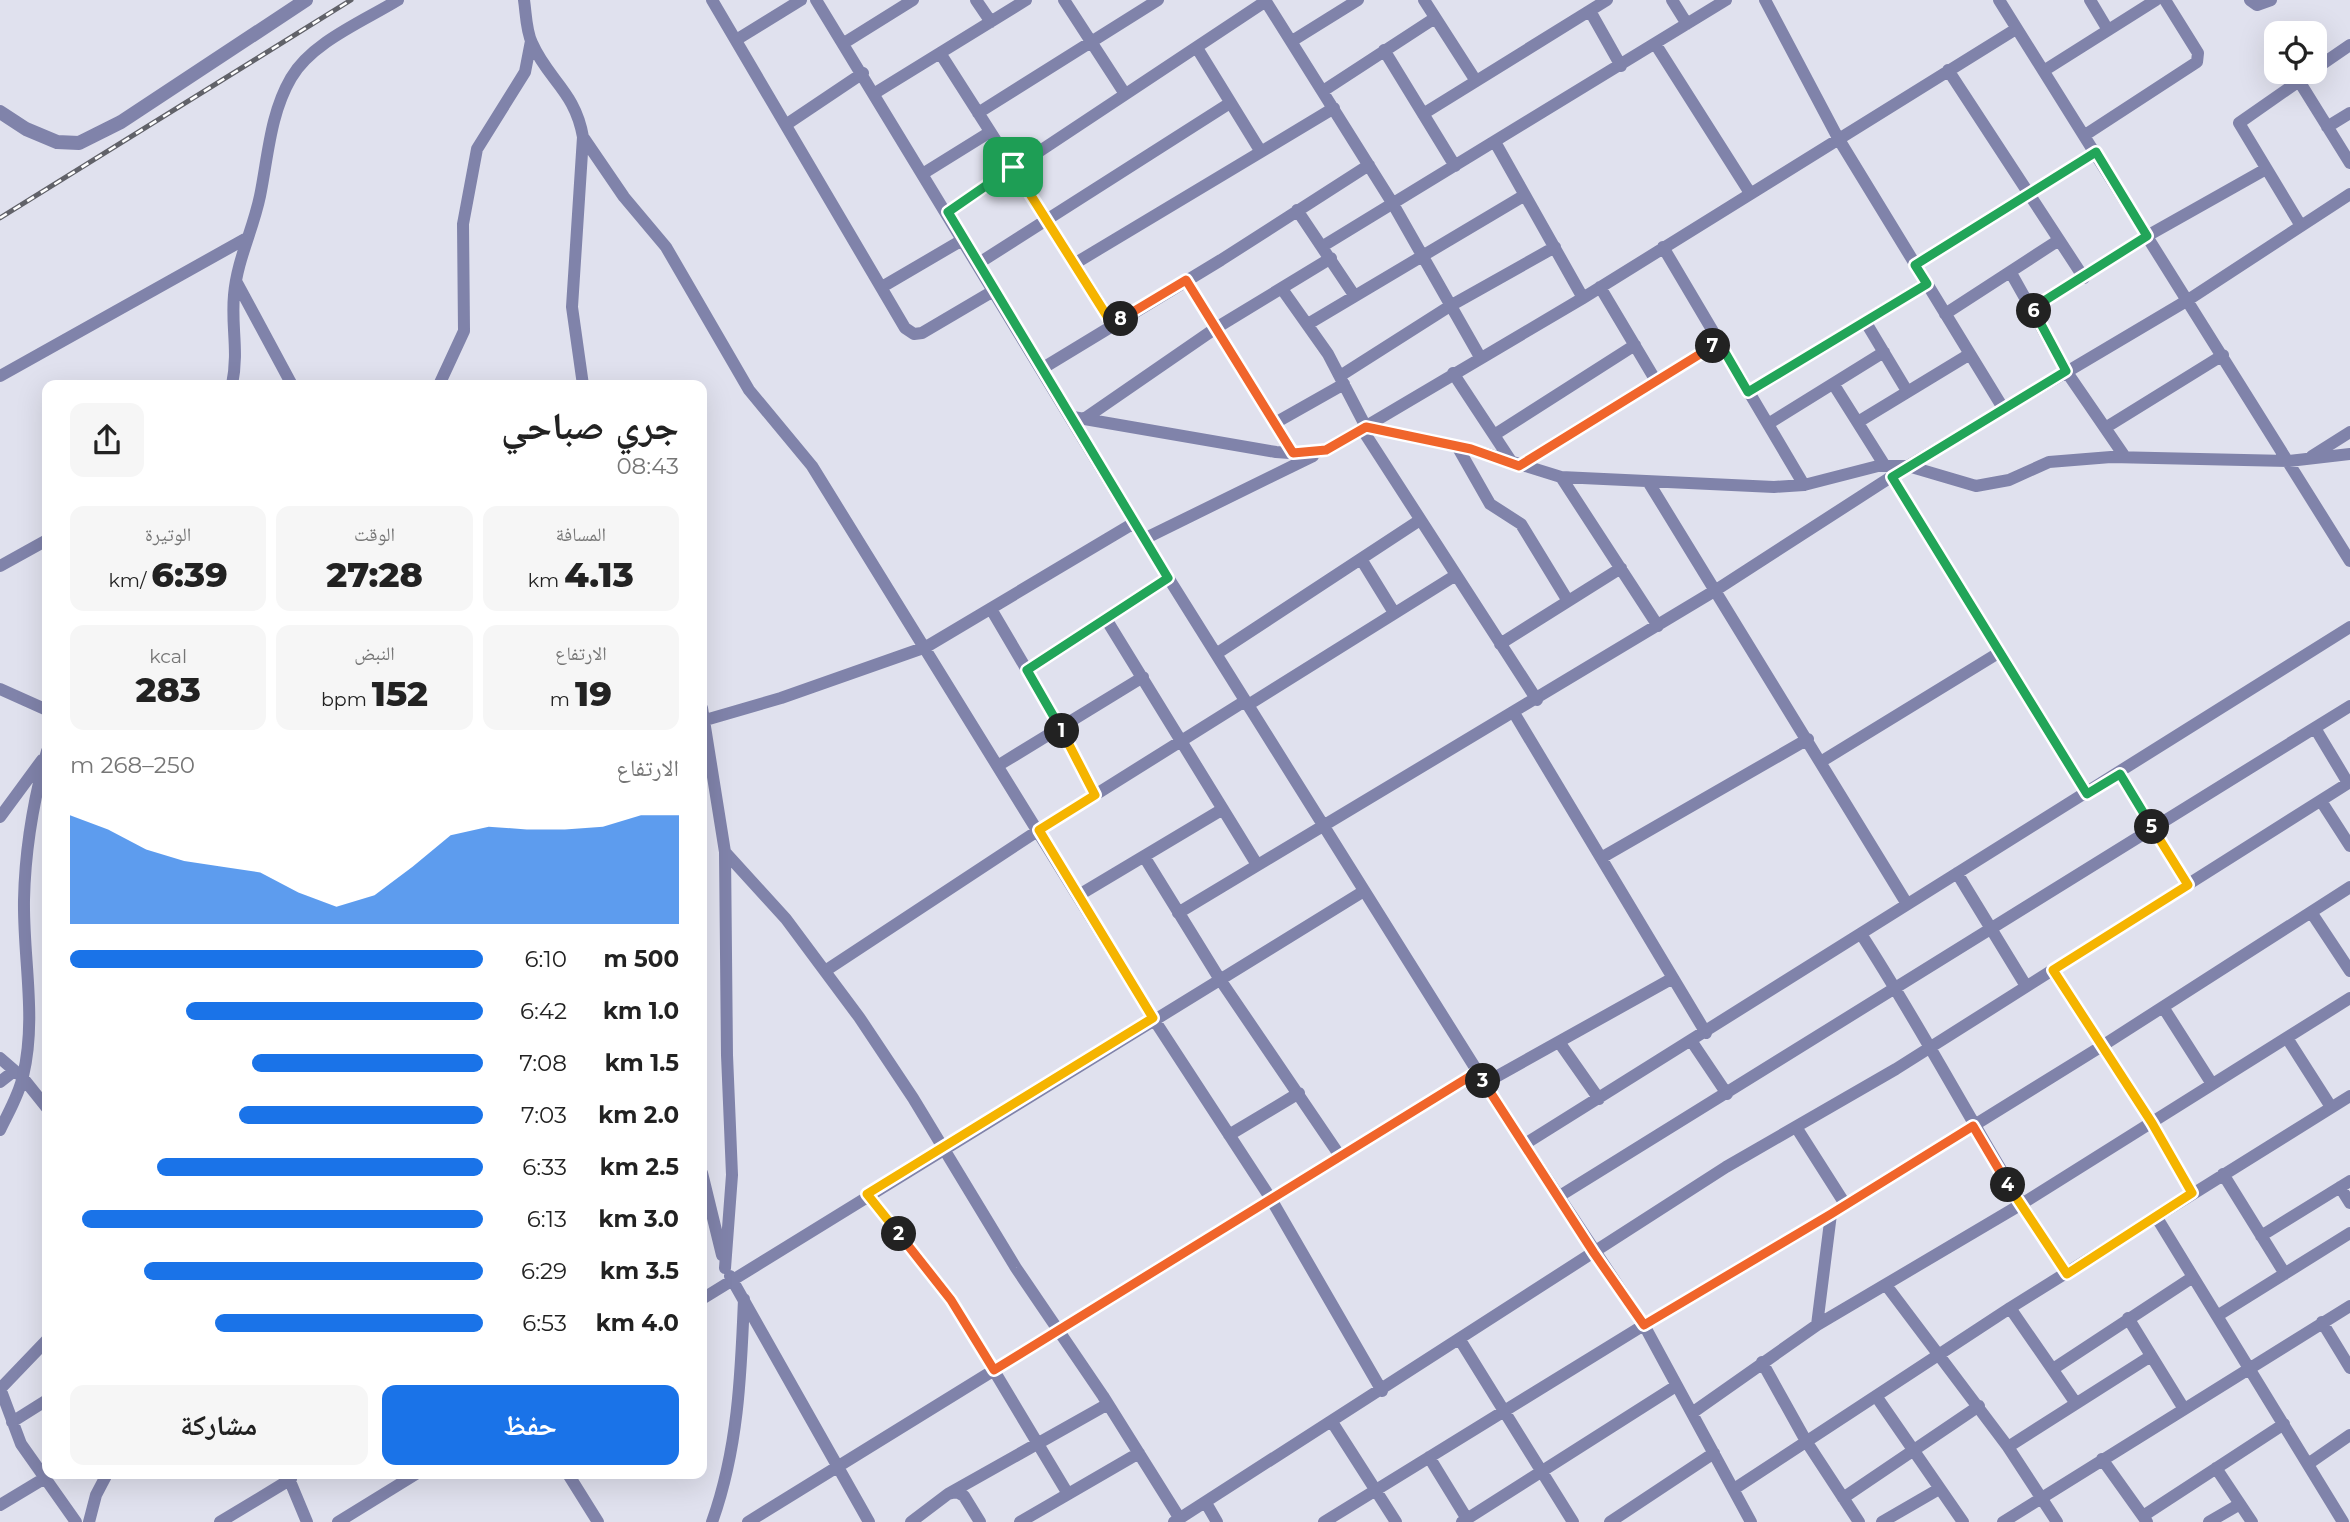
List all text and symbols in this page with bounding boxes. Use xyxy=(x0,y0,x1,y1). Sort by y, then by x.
map controls xyxy=(2264,21,2327,84)
button: locate xyxy=(2264,21,2327,84)
pin xyxy=(983,137,1043,197)
icon: arrive xyxy=(994,148,1032,186)
pin: 6 xyxy=(2016,294,2052,328)
text: 6 xyxy=(2027,299,2040,322)
pin: 8 xyxy=(1104,302,1138,336)
text: 8 xyxy=(1114,307,1127,330)
pin: 7 xyxy=(1696,328,1730,364)
text: 7 xyxy=(1707,334,1718,357)
text: جري صباحي xyxy=(501,402,679,449)
button: share xyxy=(70,403,144,477)
text: 08:43 xyxy=(616,452,679,480)
text: الوتيرة xyxy=(145,523,191,546)
text: الوقت xyxy=(354,523,395,546)
text: المسافة xyxy=(556,523,606,546)
text: 6:39 xyxy=(151,553,228,596)
text: 27:28 xyxy=(326,553,423,596)
text: 4.13 xyxy=(564,553,634,596)
text: /km xyxy=(109,569,151,592)
text: km xyxy=(528,569,564,592)
text: النبض xyxy=(354,642,395,665)
text: الارتفاع xyxy=(555,642,607,665)
text: kcal xyxy=(149,645,187,668)
text: 283 xyxy=(135,668,201,711)
text: 152 xyxy=(372,672,428,715)
text: 19 xyxy=(575,672,612,715)
text: bpm xyxy=(321,688,372,711)
text: m xyxy=(550,688,575,711)
pin: 1 xyxy=(1044,714,1080,748)
text: 1 xyxy=(1058,719,1065,742)
text: 250–268 m xyxy=(70,751,195,779)
text: الارتفاع xyxy=(616,754,679,782)
pin: 5 xyxy=(2134,810,2170,844)
text: 5 xyxy=(2146,815,2157,838)
text: 6:10 xyxy=(525,945,567,973)
text: 500 m xyxy=(603,945,679,973)
text: 6:42 xyxy=(520,997,567,1025)
text: 1.0 km xyxy=(603,997,679,1025)
text: 7:08 xyxy=(519,1049,567,1077)
text: 1.5 km xyxy=(605,1049,679,1077)
pin: 3 xyxy=(1466,1064,1500,1098)
text: 3 xyxy=(1477,1069,1488,1092)
text: 7:03 xyxy=(521,1101,567,1129)
text: 2.0 km xyxy=(598,1101,679,1129)
text: 6:33 xyxy=(522,1153,567,1181)
text: 2.5 km xyxy=(600,1153,679,1181)
pin: 4 xyxy=(1990,1168,2025,1202)
text: 4 xyxy=(2001,1173,2014,1196)
text: 6:13 xyxy=(527,1205,567,1233)
text: 3.0 km xyxy=(598,1205,679,1233)
pin: 2 xyxy=(881,1216,916,1252)
text: 2 xyxy=(893,1222,904,1245)
text: 6:29 xyxy=(521,1257,567,1285)
text: 3.5 km xyxy=(600,1257,679,1285)
text: 6:53 xyxy=(522,1309,567,1337)
text: 4.0 km xyxy=(596,1309,679,1337)
button: مشاركة xyxy=(70,1385,368,1465)
button: حفظ xyxy=(382,1385,679,1465)

